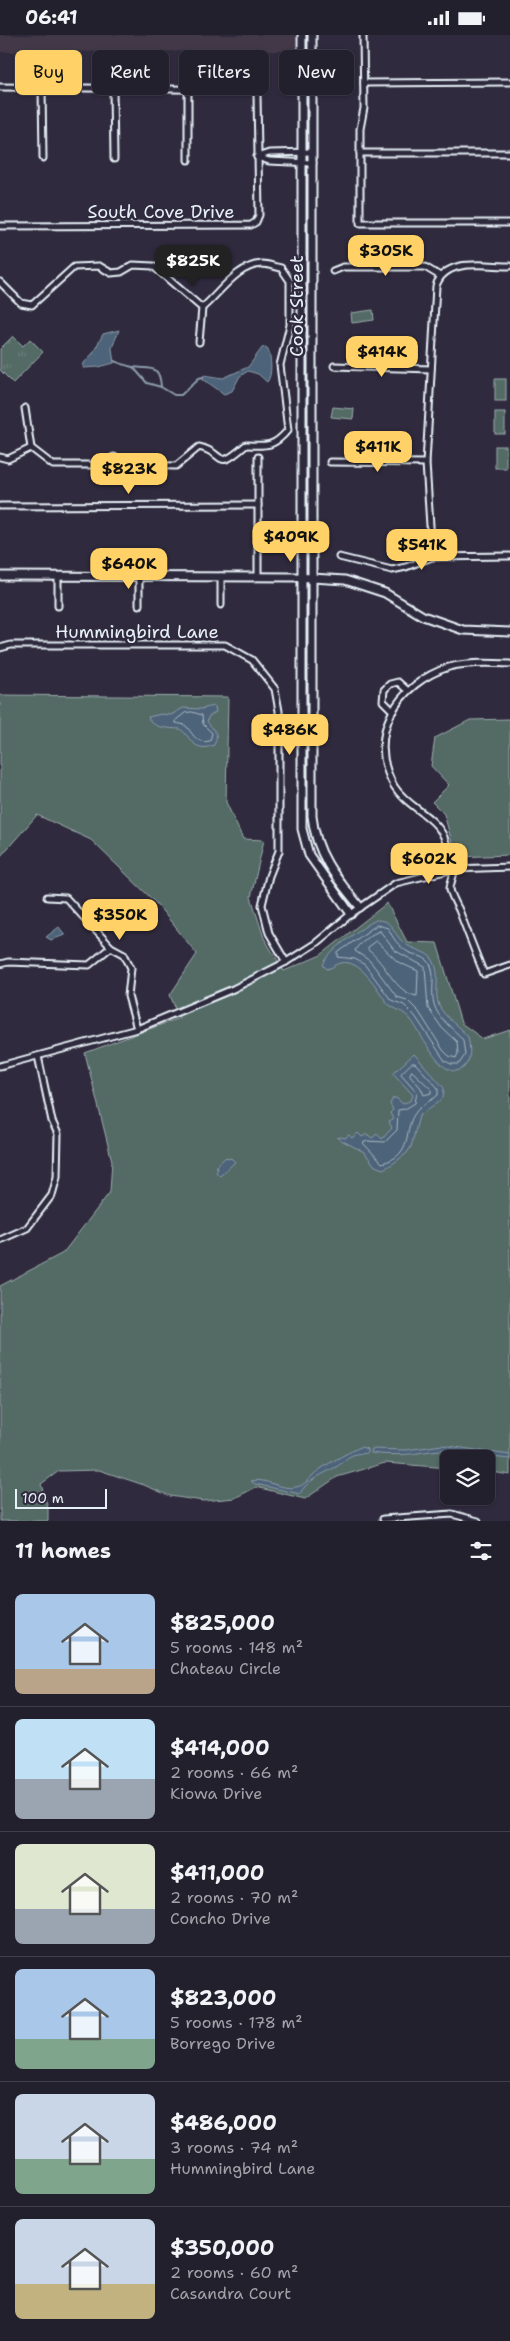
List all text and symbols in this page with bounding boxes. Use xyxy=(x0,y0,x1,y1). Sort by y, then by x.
text: 06:41 xyxy=(25,5,78,30)
chip: Buy xyxy=(15,50,82,95)
chip: Rent xyxy=(92,50,169,95)
chip: Filters xyxy=(179,50,269,95)
chip: New xyxy=(279,50,354,95)
street label: South Cove Drive xyxy=(87,200,235,224)
pin: $305K xyxy=(351,235,421,277)
text: $305K xyxy=(359,240,413,261)
pin: $825K xyxy=(158,245,228,287)
text: $825K xyxy=(166,250,220,271)
street label: Cook Street xyxy=(285,255,309,357)
pin: $414K xyxy=(347,335,417,378)
text: $414K xyxy=(357,341,407,362)
pin: $411K xyxy=(343,431,413,473)
text: $411K xyxy=(355,436,401,457)
pin: $823K xyxy=(94,453,164,495)
text: $823K xyxy=(101,458,157,479)
pin: $409K xyxy=(256,521,326,563)
text: $409K xyxy=(263,526,319,547)
pin: $541K xyxy=(387,529,457,571)
text: $541K xyxy=(397,534,447,555)
pin: $640K xyxy=(94,547,164,590)
text: $640K xyxy=(101,553,157,574)
street label: Hummingbird Lane xyxy=(55,620,219,644)
pin: $486K xyxy=(255,713,325,756)
text: $486K xyxy=(262,719,318,740)
pin: $602K xyxy=(394,843,464,885)
text: $602K xyxy=(402,848,456,869)
pin: $350K xyxy=(85,899,155,941)
text: $350K xyxy=(93,904,147,925)
map controls xyxy=(440,1450,495,1505)
button: layers xyxy=(440,1450,495,1505)
scale bar xyxy=(15,1486,108,1509)
text: 100 m xyxy=(22,1489,64,1507)
text: 11 homes xyxy=(15,1537,111,1565)
icon: filters xyxy=(467,1537,495,1565)
text: $825,000 xyxy=(170,1609,275,1637)
icon: home xyxy=(55,1614,115,1674)
text: 5 rooms · 148 m² xyxy=(170,1637,303,1658)
text: Chateau Circle xyxy=(170,1658,281,1679)
text: $414,000 xyxy=(170,1734,270,1762)
icon: home xyxy=(55,1739,115,1799)
text: 2 rooms · 66 m² xyxy=(170,1762,298,1783)
text: Kiowa Drive xyxy=(170,1783,262,1804)
text: $411,000 xyxy=(170,1859,265,1887)
icon: home xyxy=(55,1864,115,1924)
text: 2 rooms · 70 m² xyxy=(170,1887,298,1908)
text: Concho Drive xyxy=(170,1908,271,1929)
text: $823,000 xyxy=(170,1984,277,2012)
icon: home xyxy=(55,1989,115,2049)
text: 5 rooms · 178 m² xyxy=(170,2012,303,2033)
text: Borrego Drive xyxy=(170,2033,276,2054)
text: $486,000 xyxy=(170,2109,277,2137)
icon: home xyxy=(55,2114,115,2174)
text: 3 rooms · 74 m² xyxy=(170,2137,298,2158)
text: Hummingbird Lane xyxy=(170,2158,315,2179)
text: $350,000 xyxy=(170,2234,275,2262)
icon: home xyxy=(55,2239,115,2299)
text: 2 rooms · 60 m² xyxy=(170,2262,298,2283)
text: Casandra Court xyxy=(170,2283,291,2304)

